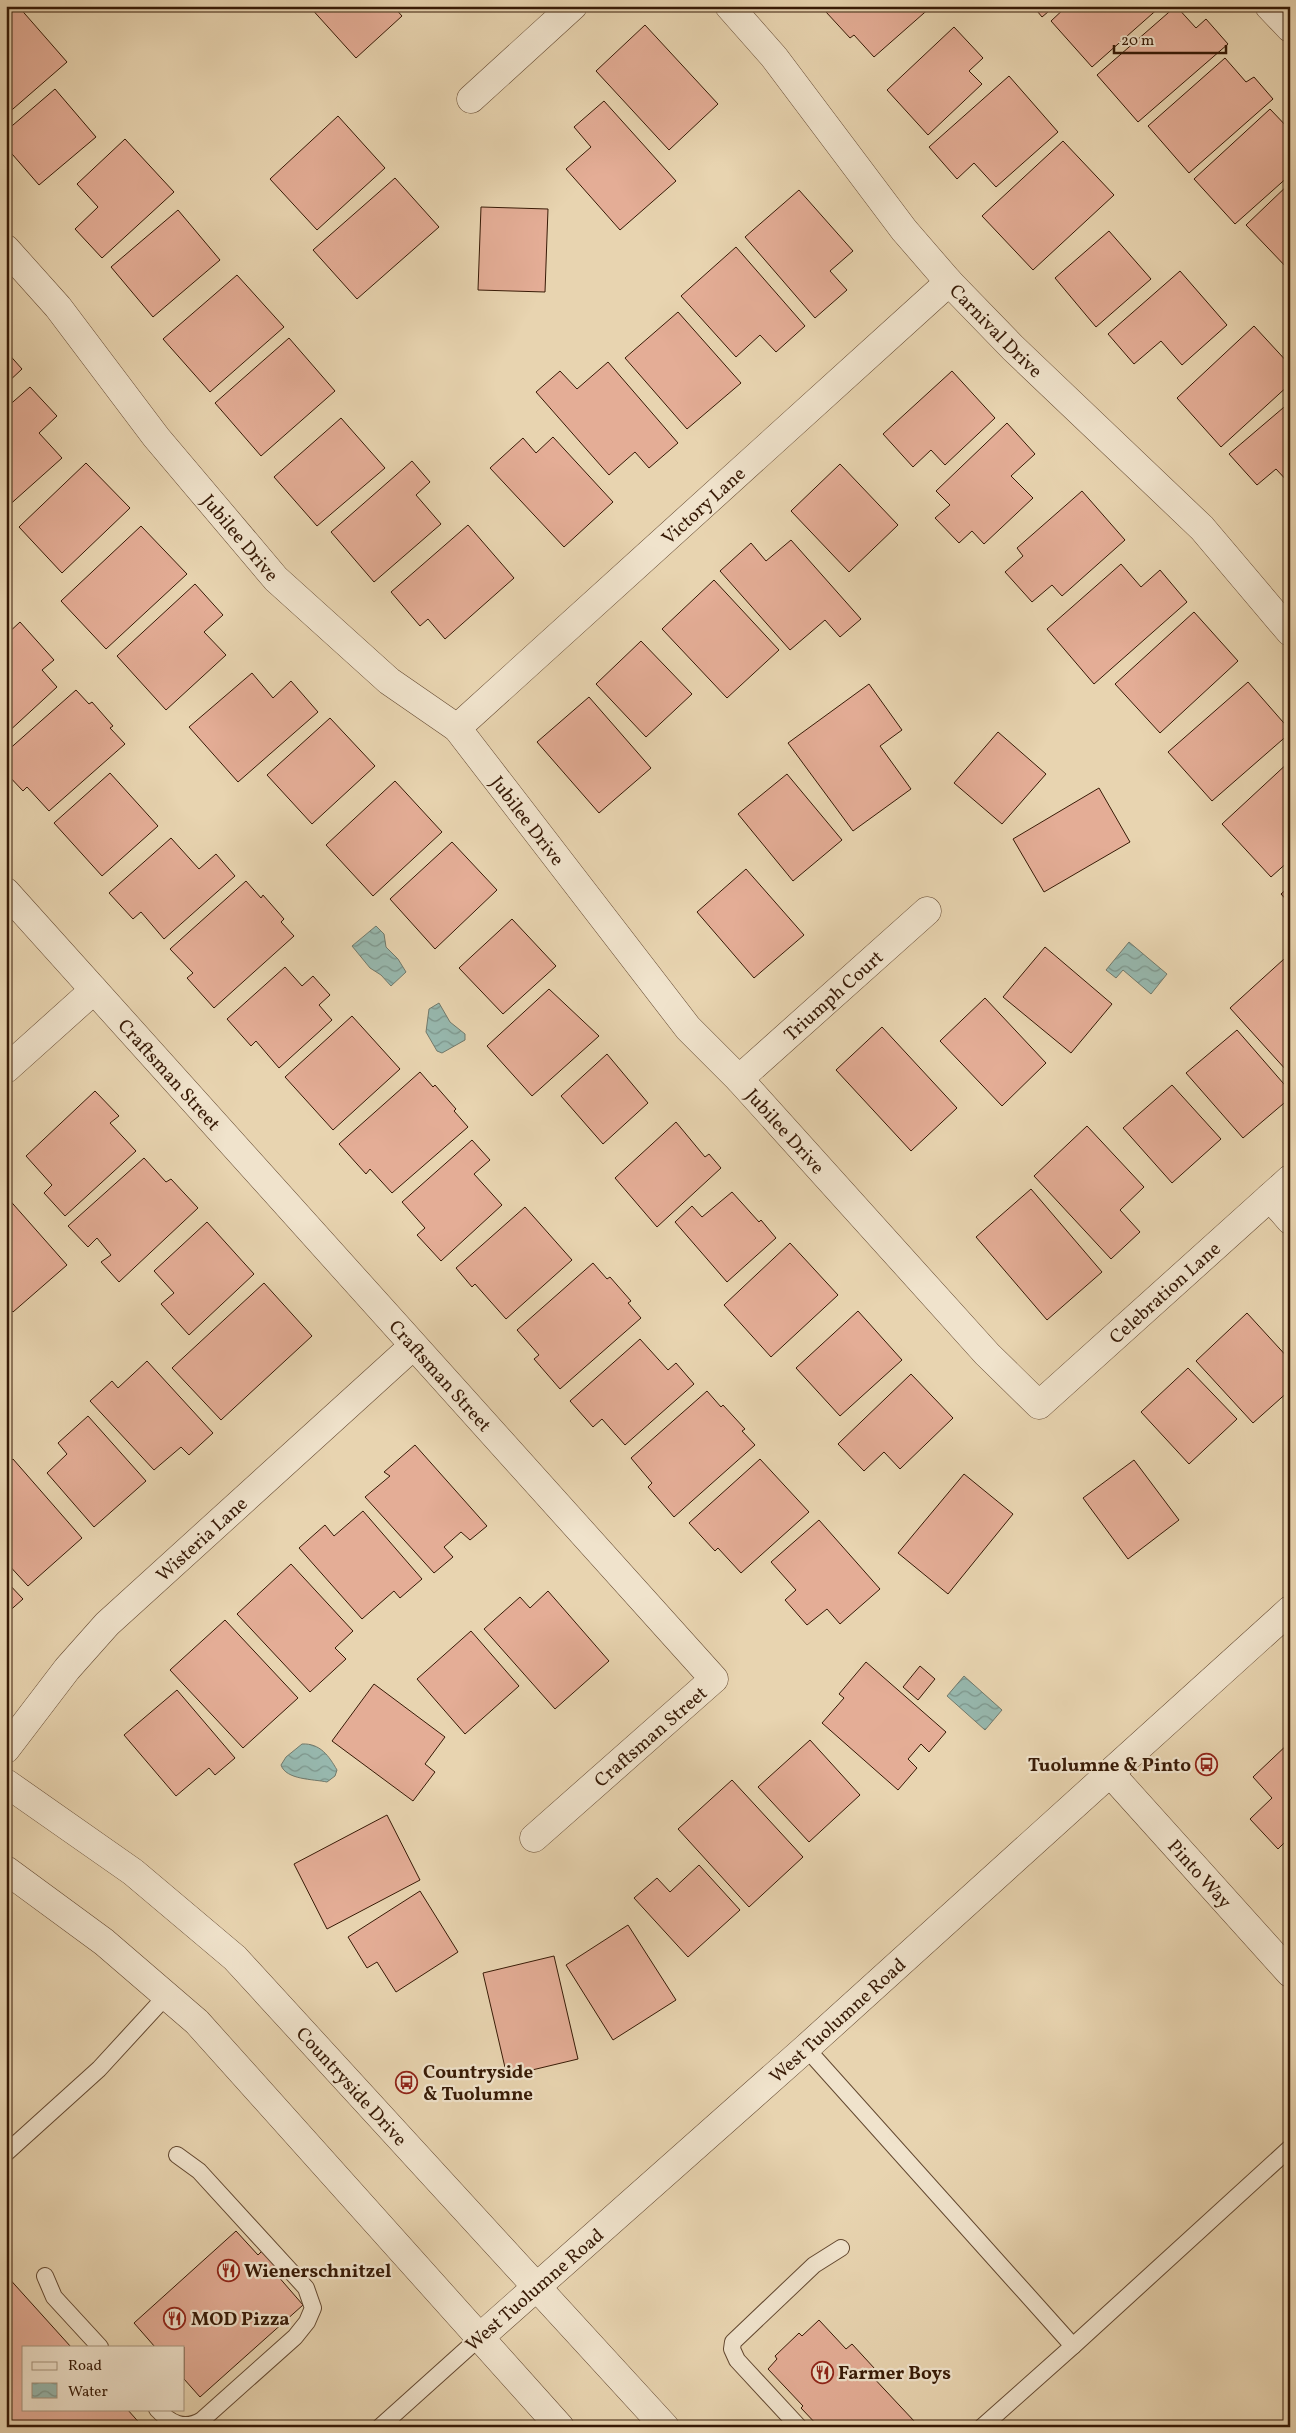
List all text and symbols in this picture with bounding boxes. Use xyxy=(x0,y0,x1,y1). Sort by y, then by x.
scale bar xyxy=(1114,22,1226,54)
text: 20 m xyxy=(1121,31,1154,52)
street label: Carnival Drive xyxy=(943,279,1047,384)
street label: Victory Lane xyxy=(657,462,752,551)
street label: Jubilee Drive xyxy=(195,489,284,588)
street label: Jubilee Drive xyxy=(484,771,569,872)
street label: Triumph Court xyxy=(779,945,890,1048)
street label: Craftsman Street xyxy=(111,1014,226,1137)
street label: Jubilee Drive xyxy=(739,1084,830,1181)
street label: Celebration Lane xyxy=(1104,1237,1227,1351)
street label: Craftsman Street xyxy=(382,1315,497,1438)
street label: Wisteria Lane xyxy=(151,1492,254,1588)
street label: Craftsman Street xyxy=(589,1681,714,1794)
bus stop icon: Tuolumne & Pinto xyxy=(1195,1752,1219,1776)
place label: Tuolumne & Pinto xyxy=(1028,1753,1191,1779)
street label: Pinto Way xyxy=(1161,1834,1237,1915)
street label: West Tuolumne Road xyxy=(764,1953,912,2090)
street label: Countryside Drive xyxy=(289,2022,412,2153)
place label: Countryside & Tuolumne xyxy=(423,2060,533,2108)
bus stop icon: Countryside & Tuolumne xyxy=(395,2070,419,2094)
street label: West Tuolumne Road xyxy=(461,2223,610,2358)
restaurant icon: Wienerschnitzel xyxy=(216,2258,240,2282)
place label: Wienerschnitzel xyxy=(244,2259,391,2285)
restaurant icon: MOD Pizza xyxy=(163,2306,187,2330)
place label: MOD Pizza xyxy=(191,2307,290,2333)
legend xyxy=(22,2346,185,2410)
text: Road xyxy=(68,2356,102,2377)
restaurant icon: Farmer Boys xyxy=(810,2360,834,2384)
place label: Farmer Boys xyxy=(838,2361,951,2387)
text: Water xyxy=(68,2382,108,2403)

